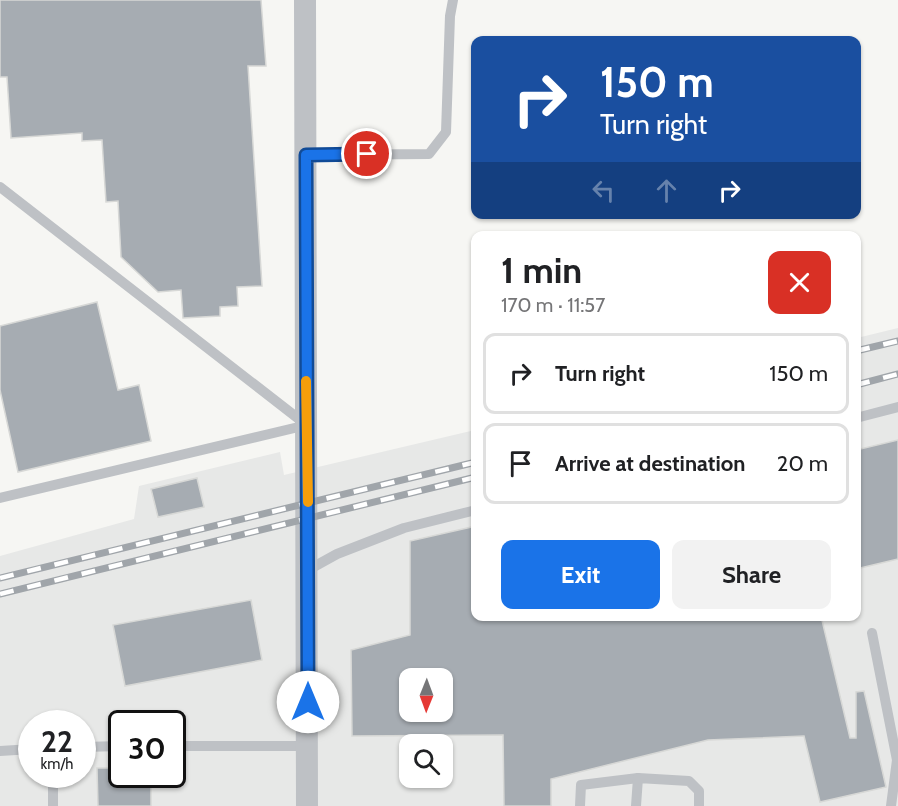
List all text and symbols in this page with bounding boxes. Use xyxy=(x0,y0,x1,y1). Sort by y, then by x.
text: 150 m xyxy=(600,56,714,108)
icon: right xyxy=(501,60,579,138)
text: Turn right xyxy=(600,108,707,141)
pin xyxy=(341,128,392,179)
icon: arrive xyxy=(350,137,383,170)
icon: left xyxy=(587,174,620,207)
icon: ahead xyxy=(650,174,683,207)
icon: right xyxy=(713,174,746,207)
text: 1 min xyxy=(501,248,582,292)
button: close xyxy=(768,251,831,314)
text: 170 m · 11:57 xyxy=(501,293,605,317)
icon: right xyxy=(504,357,537,390)
text: Turn right xyxy=(555,360,645,387)
text: 150 m xyxy=(769,360,828,387)
icon: arrive xyxy=(504,447,537,480)
text: Arrive at destination xyxy=(555,450,745,477)
text: 20 m xyxy=(777,450,828,477)
button: Exit xyxy=(501,540,660,609)
button: Share xyxy=(672,540,831,609)
north arrow xyxy=(399,668,453,722)
map controls xyxy=(399,668,453,788)
position arrow xyxy=(276,670,340,734)
speed limit sign: 30 xyxy=(108,710,186,788)
text: 22 xyxy=(41,723,73,760)
button: search xyxy=(399,734,453,788)
text: km/h xyxy=(41,755,73,773)

